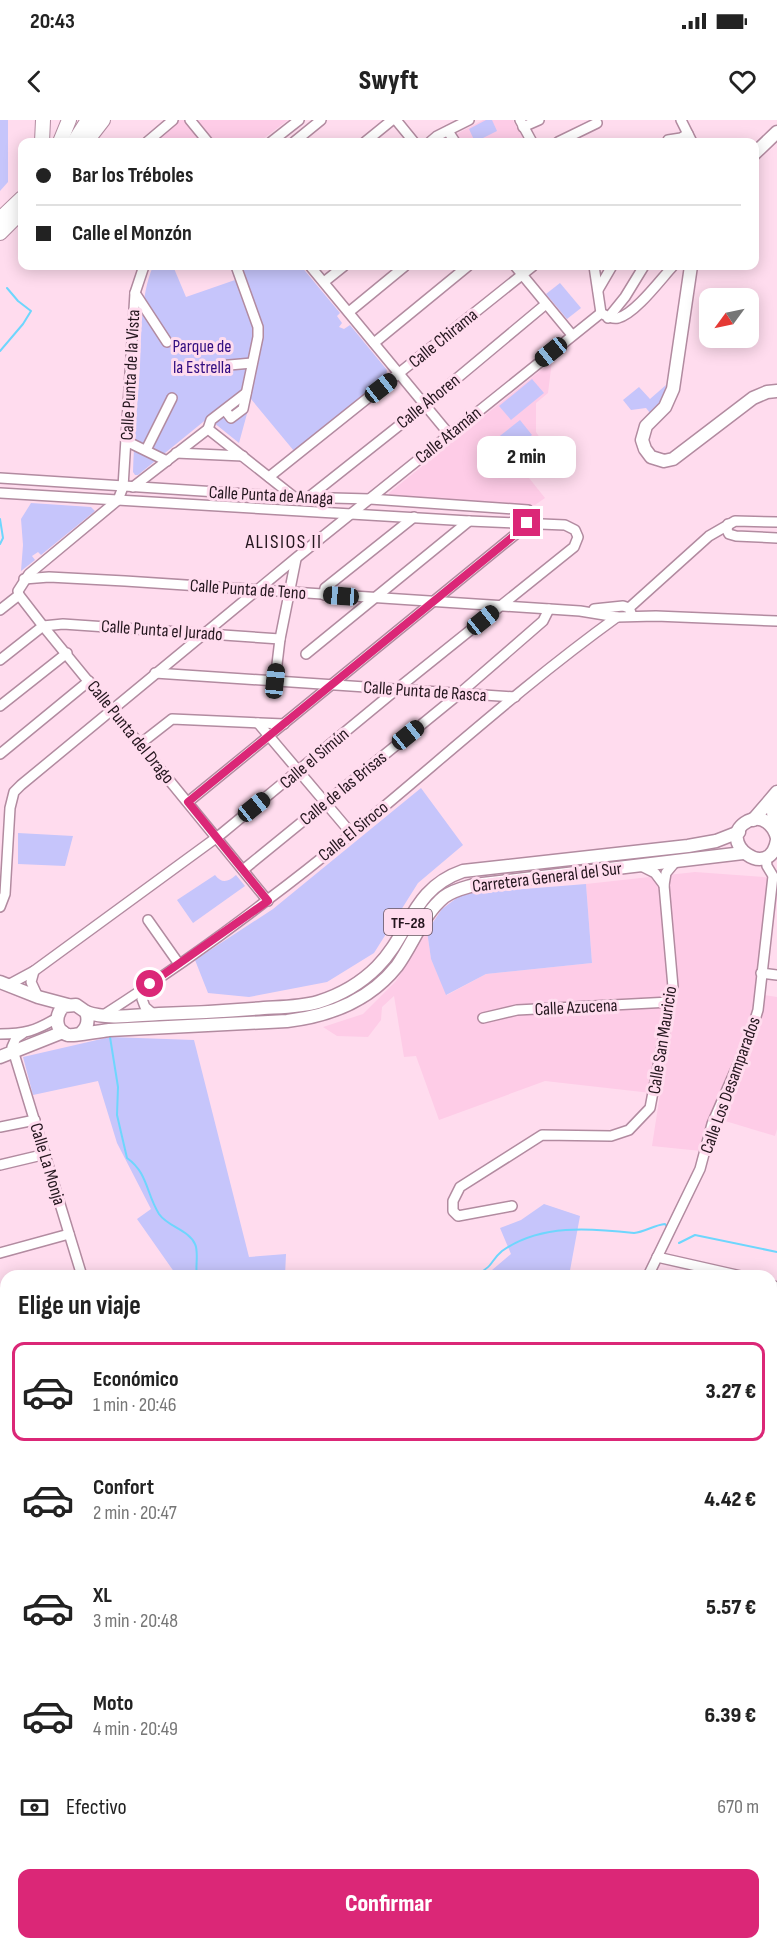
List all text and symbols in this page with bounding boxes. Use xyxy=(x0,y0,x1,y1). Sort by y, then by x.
text: 20:43 xyxy=(30,8,75,35)
icon: back xyxy=(18,65,51,98)
text: Swyft xyxy=(359,65,418,97)
icon: heart xyxy=(726,65,759,98)
text: Bar los Tréboles xyxy=(72,162,193,189)
text: Calle el Monzón xyxy=(72,220,192,247)
north arrow xyxy=(699,288,759,348)
map controls xyxy=(699,288,759,348)
street label: Calle Chirama xyxy=(405,304,482,372)
street label: Calle Punta de la Vista xyxy=(117,309,144,441)
car xyxy=(531,334,571,370)
park label: Parque de la Estrella xyxy=(172,336,232,378)
car xyxy=(361,370,401,406)
street label: Calle Ahoren xyxy=(393,370,464,433)
street label: Calle Atamán xyxy=(411,403,485,468)
callout: 2 min xyxy=(478,436,576,478)
text: 2 min xyxy=(507,445,546,469)
street label: Calle Punta de Anaga xyxy=(208,482,334,509)
route end xyxy=(513,509,540,536)
district label: ALISIOS II xyxy=(244,530,323,554)
street label: Calle Punta de Teno xyxy=(189,575,307,604)
car xyxy=(322,586,360,606)
car xyxy=(463,602,503,638)
street label: Calle Punta el Jurado xyxy=(101,616,223,645)
car xyxy=(264,662,286,700)
street label: Calle Punta del Drago xyxy=(83,677,179,788)
street label: Calle Punta de Rasca xyxy=(363,677,487,706)
car xyxy=(388,717,428,753)
street label: Calle el Simún xyxy=(276,724,353,793)
street label: Calle de las Brisas xyxy=(296,747,391,830)
car xyxy=(234,789,274,825)
street label: Calle El Siroco xyxy=(314,797,392,866)
street label: Carretera General del Sur xyxy=(471,858,623,897)
road number: TF-28 xyxy=(384,909,432,935)
route start xyxy=(136,970,163,997)
street label: Calle San Mauricio xyxy=(644,985,681,1096)
street label: Calle Azucena xyxy=(534,995,618,1020)
street label: Calle Los Desamparados xyxy=(696,1014,765,1156)
street label: Calle La Monja xyxy=(25,1121,70,1208)
text: Elige un viaje xyxy=(18,1290,141,1322)
icon: car xyxy=(21,1365,75,1419)
text: Económico xyxy=(93,1366,179,1393)
text: 3.27 € xyxy=(706,1378,756,1405)
text: 1 min · 20:46 xyxy=(93,1393,176,1417)
icon: car xyxy=(21,1473,75,1527)
text: Confort xyxy=(93,1474,154,1501)
text: 4.42 € xyxy=(704,1486,756,1513)
text: 2 min · 20:47 xyxy=(93,1501,177,1525)
icon: car xyxy=(21,1581,75,1635)
text: XL xyxy=(93,1582,112,1609)
text: 5.57 € xyxy=(706,1594,756,1621)
text: 3 min · 20:48 xyxy=(93,1609,178,1633)
icon: car xyxy=(21,1689,75,1743)
text: Moto xyxy=(93,1690,133,1717)
text: 6.39 € xyxy=(705,1702,756,1729)
text: 4 min · 20:49 xyxy=(93,1717,178,1741)
icon: cash xyxy=(18,1791,51,1824)
text: Efectivo xyxy=(66,1794,127,1821)
text: 670 m xyxy=(717,1795,759,1819)
button: Confirmar xyxy=(18,1869,759,1938)

